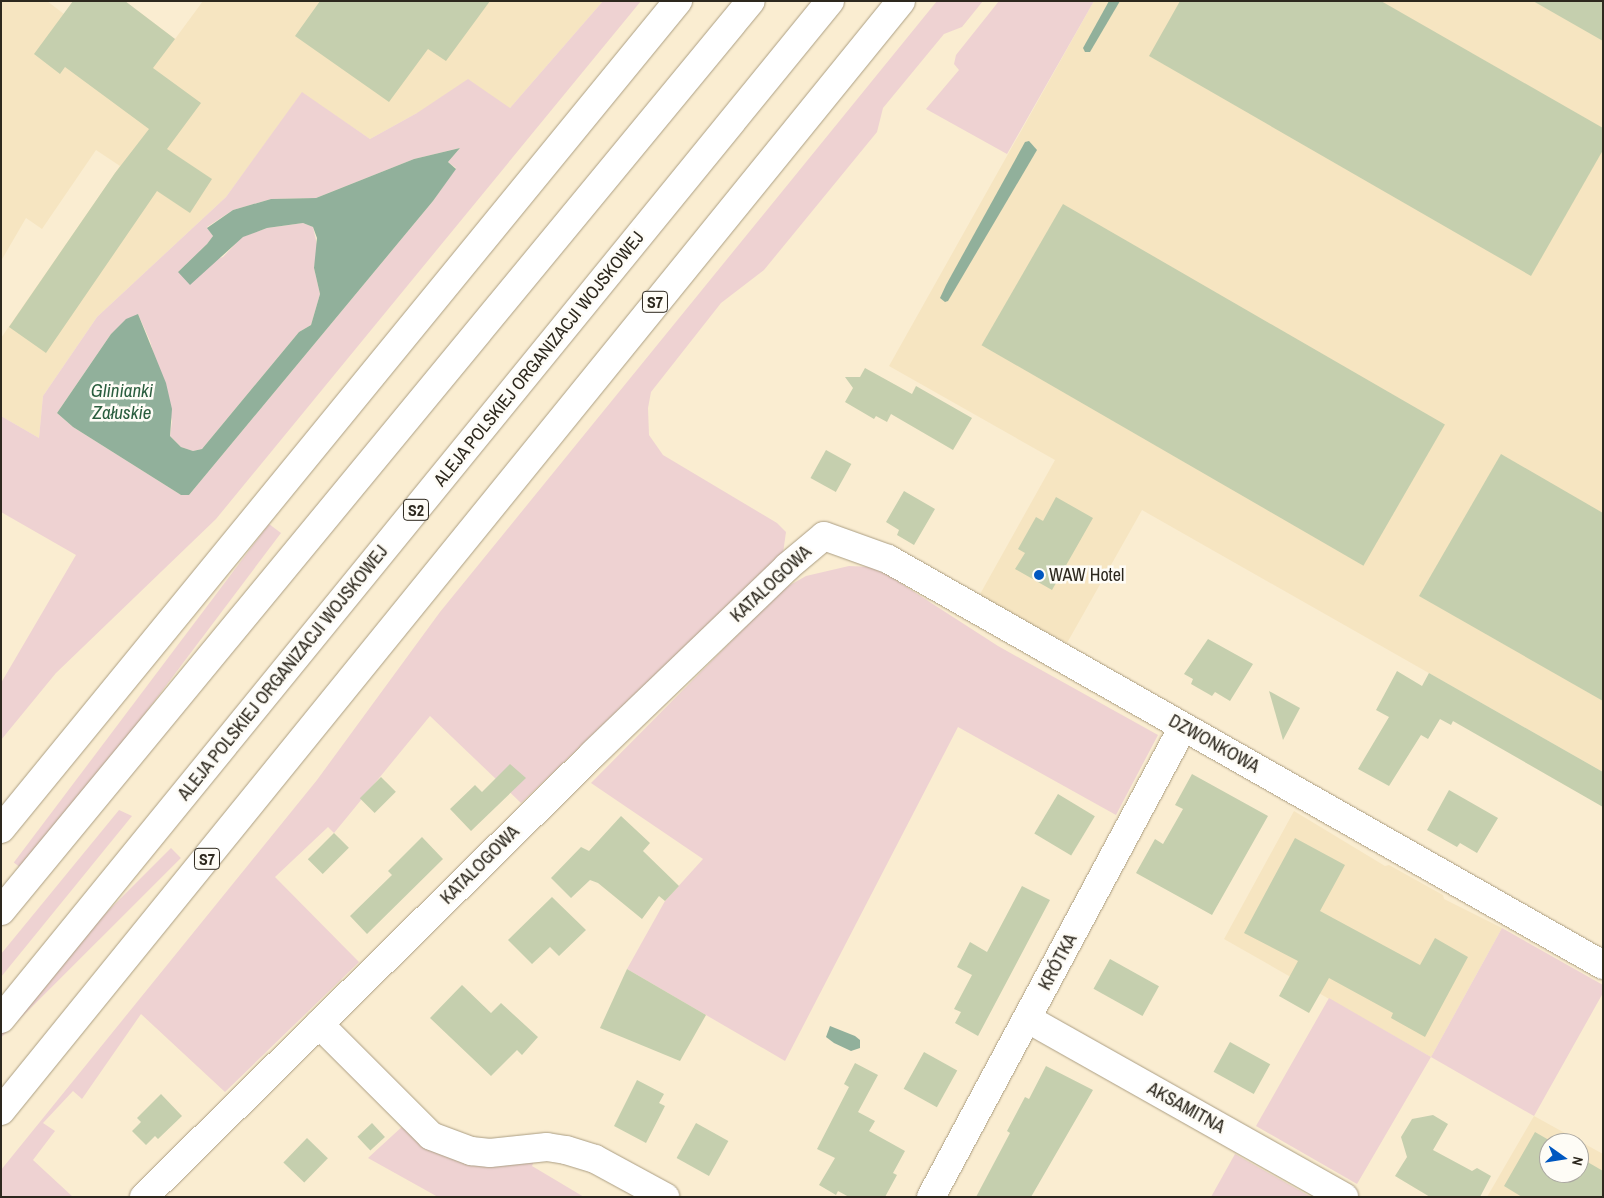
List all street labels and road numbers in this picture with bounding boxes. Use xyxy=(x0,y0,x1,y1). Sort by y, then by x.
street label: ALEJA POLSKIEJ ORGANIZACJI WOJSKOWEJ xyxy=(429,227,649,491)
road number: S7 xyxy=(641,288,669,316)
road number: S2 xyxy=(402,496,430,524)
street label: ALEJA POLSKIEJ ORGANIZACJI WOJSKOWEJ xyxy=(173,541,393,805)
street label: KATALOGOWA xyxy=(726,541,816,627)
street label: DZWONKOWA xyxy=(1165,710,1263,778)
street label: KATALOGOWA xyxy=(436,821,524,909)
road number: S7 xyxy=(193,846,221,872)
street label: KRÓTKA xyxy=(1034,930,1082,994)
street label: AKSAMITNA xyxy=(1143,1078,1229,1138)

